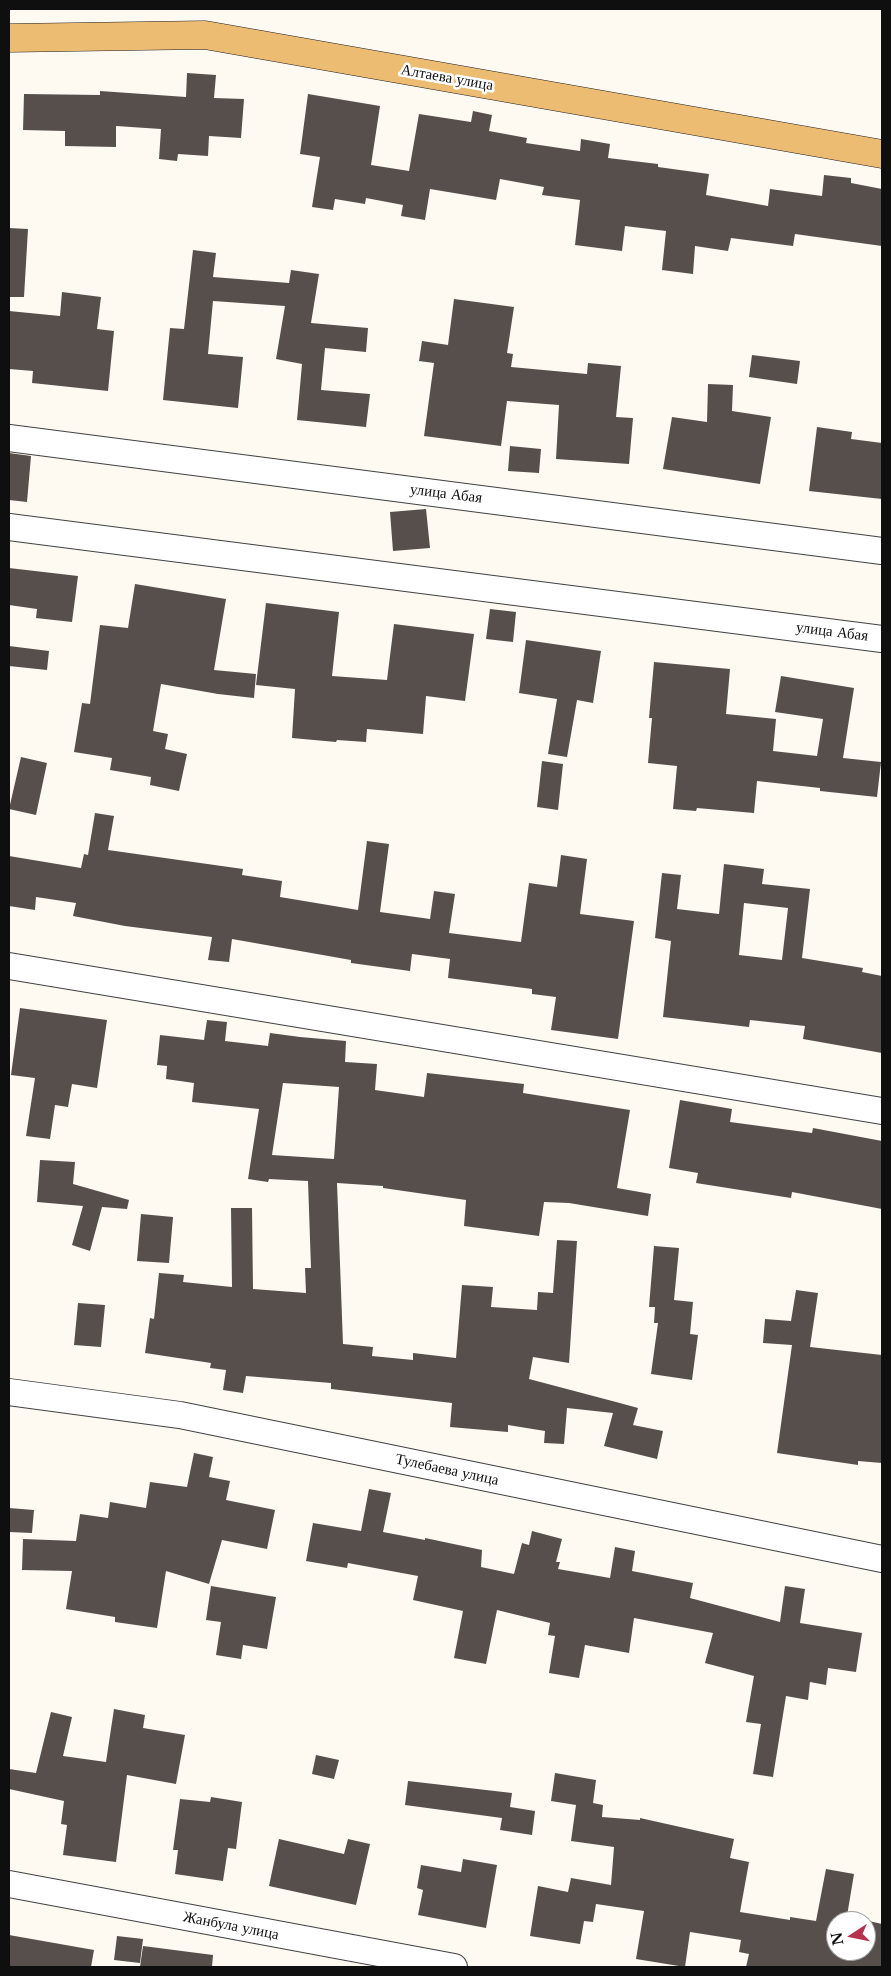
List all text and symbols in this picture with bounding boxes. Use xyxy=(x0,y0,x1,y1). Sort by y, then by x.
street label: Алтаева улица xyxy=(400,61,494,95)
street label: улица Абая xyxy=(409,481,483,507)
street label: улица Абая xyxy=(795,619,869,645)
street label: Тулебаева улица xyxy=(394,1450,500,1490)
street label: Жанбула улица xyxy=(182,1908,280,1944)
north arrow xyxy=(826,1911,876,1961)
text: N xyxy=(827,1930,847,1947)

